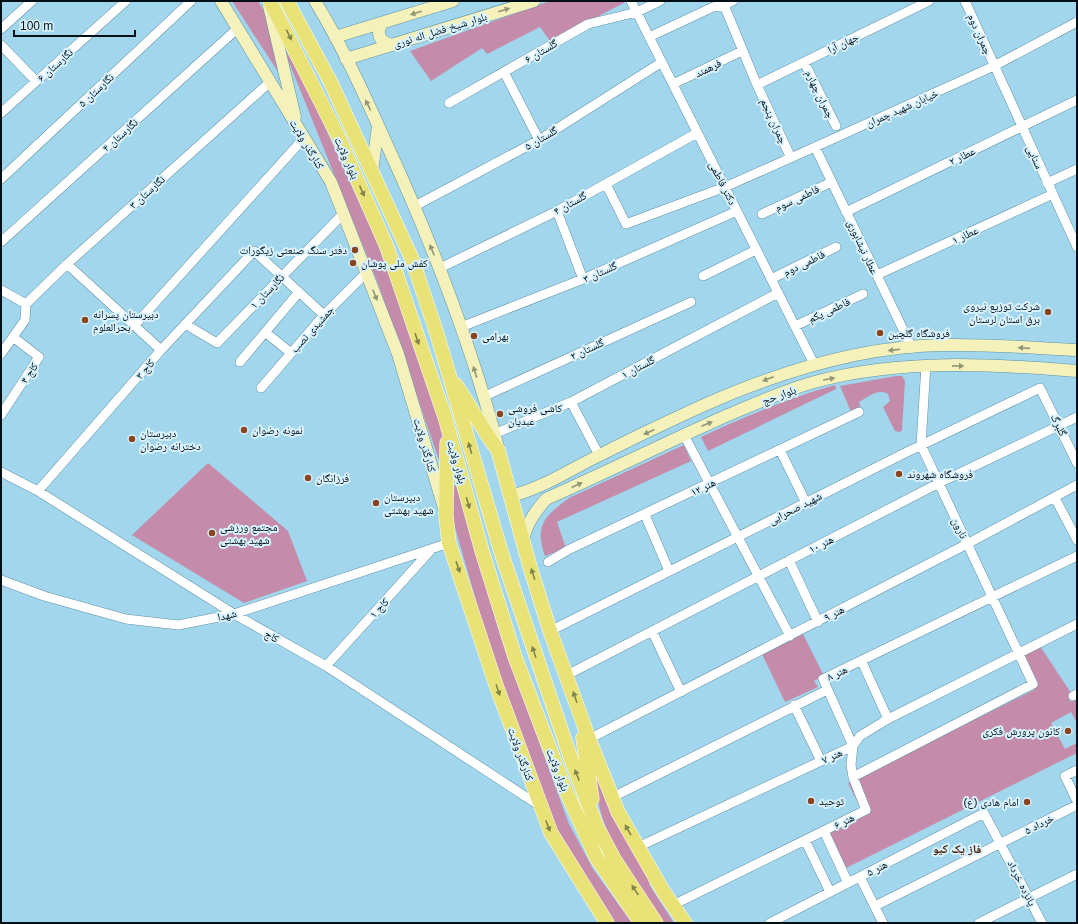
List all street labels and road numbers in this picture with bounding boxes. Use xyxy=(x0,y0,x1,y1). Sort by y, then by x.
street label: بلوار شیخ فضل اله نوری xyxy=(392,10,489,51)
street label: چمران دوم xyxy=(965,12,994,57)
street label: جهان آرا xyxy=(826,30,861,57)
street label: گلستان ۶ xyxy=(523,37,560,66)
street label: نگارستان ۶ xyxy=(35,46,76,85)
street label: فرهمند xyxy=(693,56,723,79)
street label: چمران چهارم xyxy=(802,68,837,120)
street label: نگارستان ۵ xyxy=(76,71,117,110)
street label: خیابان شهید چمران xyxy=(864,87,940,130)
street label: چمران پنجم xyxy=(757,97,790,146)
street label: نگارستان ۴ xyxy=(100,116,141,155)
street label: کنارگذر ولایت xyxy=(287,117,327,171)
street label: گلستان ۵ xyxy=(523,124,560,153)
street label: بلوار ولایت xyxy=(332,135,362,181)
street label: سنایی xyxy=(1023,143,1046,171)
street label: عطار ۲ xyxy=(947,144,977,167)
street label: دکتر فاطمی xyxy=(706,159,739,208)
street label: نگارستان ۳ xyxy=(127,173,168,212)
street label: فاطمی سوم xyxy=(773,182,822,214)
street label: گلستان ۴ xyxy=(551,189,589,218)
street label: عطار نیشابوری xyxy=(844,218,881,277)
street label: عطار ۱ xyxy=(950,224,980,246)
street label: فاطمی دوم xyxy=(781,248,828,279)
street label: گلستان ۳ xyxy=(581,259,620,286)
street label: نگارستان ۱ xyxy=(248,271,287,312)
street label: فاطمی یکم xyxy=(806,295,853,327)
street label: جمشیدی نصب xyxy=(288,303,337,355)
street label: گلستان ۲ xyxy=(568,336,607,363)
street label: گلستان ۱ xyxy=(619,353,657,382)
street label: کاج ۳ xyxy=(133,356,158,382)
street label: کاج ۴ xyxy=(18,360,41,386)
street label: بلوار حج xyxy=(760,383,798,408)
street label: گلبرگ xyxy=(1048,412,1070,438)
street label: کنارگذر ولایت xyxy=(411,417,439,474)
street label: بلوار ولایت xyxy=(445,439,469,485)
street label: هنر ۱۲ xyxy=(689,476,718,498)
street label: شهید صحرایی xyxy=(766,489,824,527)
street label: نارون xyxy=(949,516,970,541)
street label: هنر ۱۰ xyxy=(807,533,836,555)
street label: کاج ۱ xyxy=(367,595,392,621)
street label: هنر ۹ xyxy=(822,603,847,623)
street label: شهدا xyxy=(216,607,238,623)
street label: کاج xyxy=(262,627,282,646)
street label: هنر ۸ xyxy=(825,663,850,683)
street label: کنارگذر ولایت xyxy=(506,726,536,783)
street label: هنر ۷ xyxy=(820,746,845,766)
street label: بلوار ولایت xyxy=(544,747,572,793)
street label: هنر ۶ xyxy=(832,811,857,831)
street label: خرداد ۵ xyxy=(1022,812,1056,836)
street label: هنر ۵ xyxy=(865,858,890,878)
street label: پانزده خرداد xyxy=(1004,858,1039,908)

